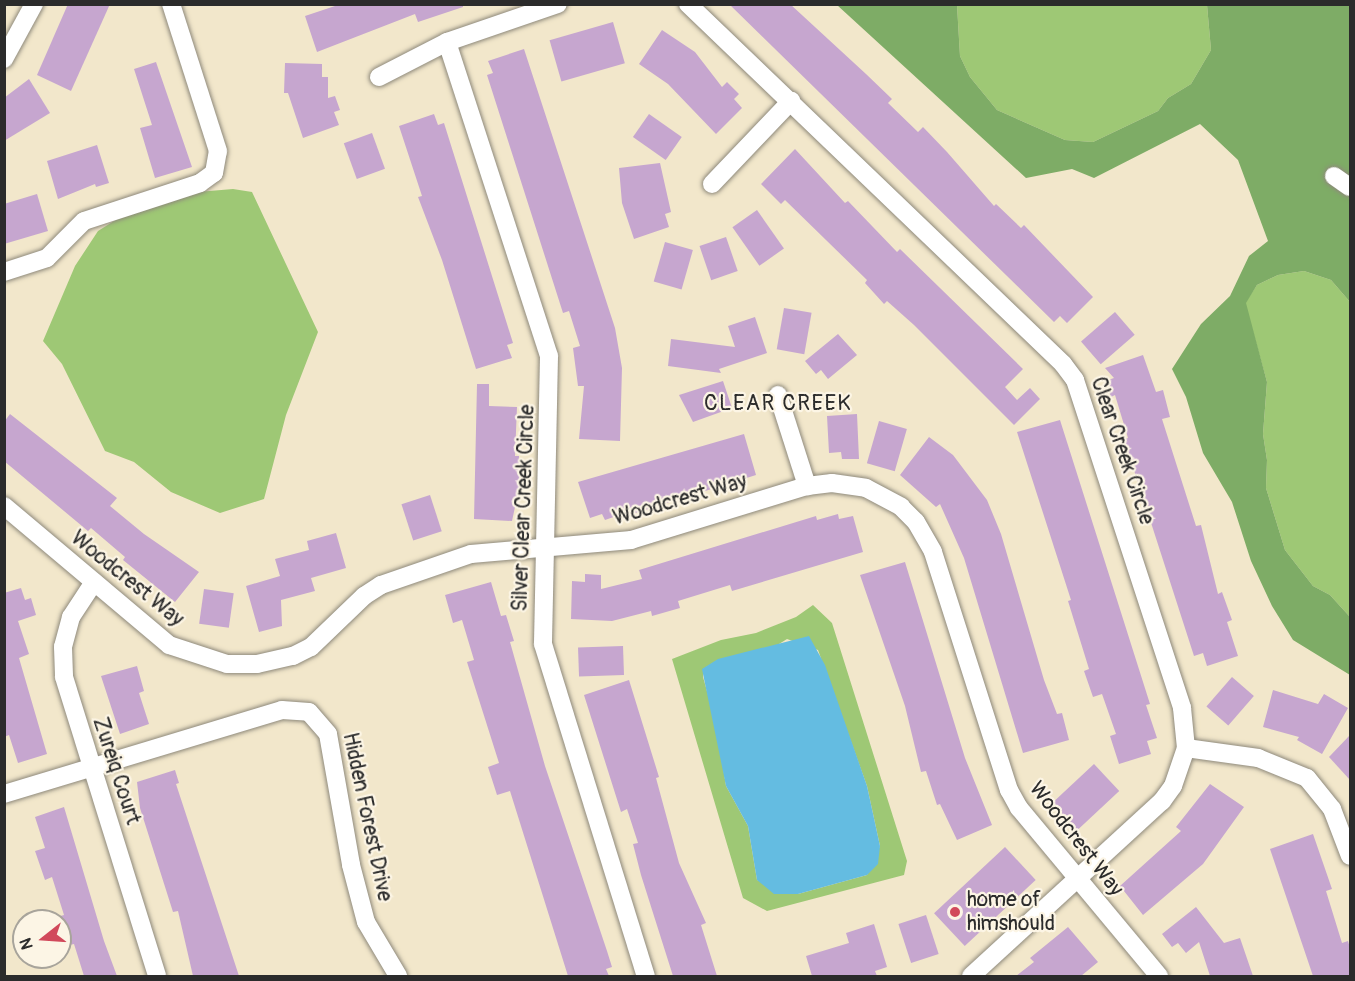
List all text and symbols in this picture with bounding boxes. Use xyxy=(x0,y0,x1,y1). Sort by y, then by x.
street label: Clear Creek Circle xyxy=(1085,374,1159,528)
district label: CLEAR CREEK xyxy=(704,391,852,417)
street label: Silver Clear Creek Circle xyxy=(508,404,540,612)
street label: Woodcrest Way xyxy=(610,469,750,531)
street label: Woodcrest Way xyxy=(65,526,189,632)
street label: Zureiq Court xyxy=(87,714,145,828)
street label: Hidden Forest Drive xyxy=(337,730,397,904)
street label: Woodcrest Way xyxy=(1024,777,1128,901)
place label: home of himshould xyxy=(967,887,1055,937)
marker: home of himshould xyxy=(948,905,962,919)
north arrow xyxy=(12,909,72,969)
text: N xyxy=(16,936,38,952)

